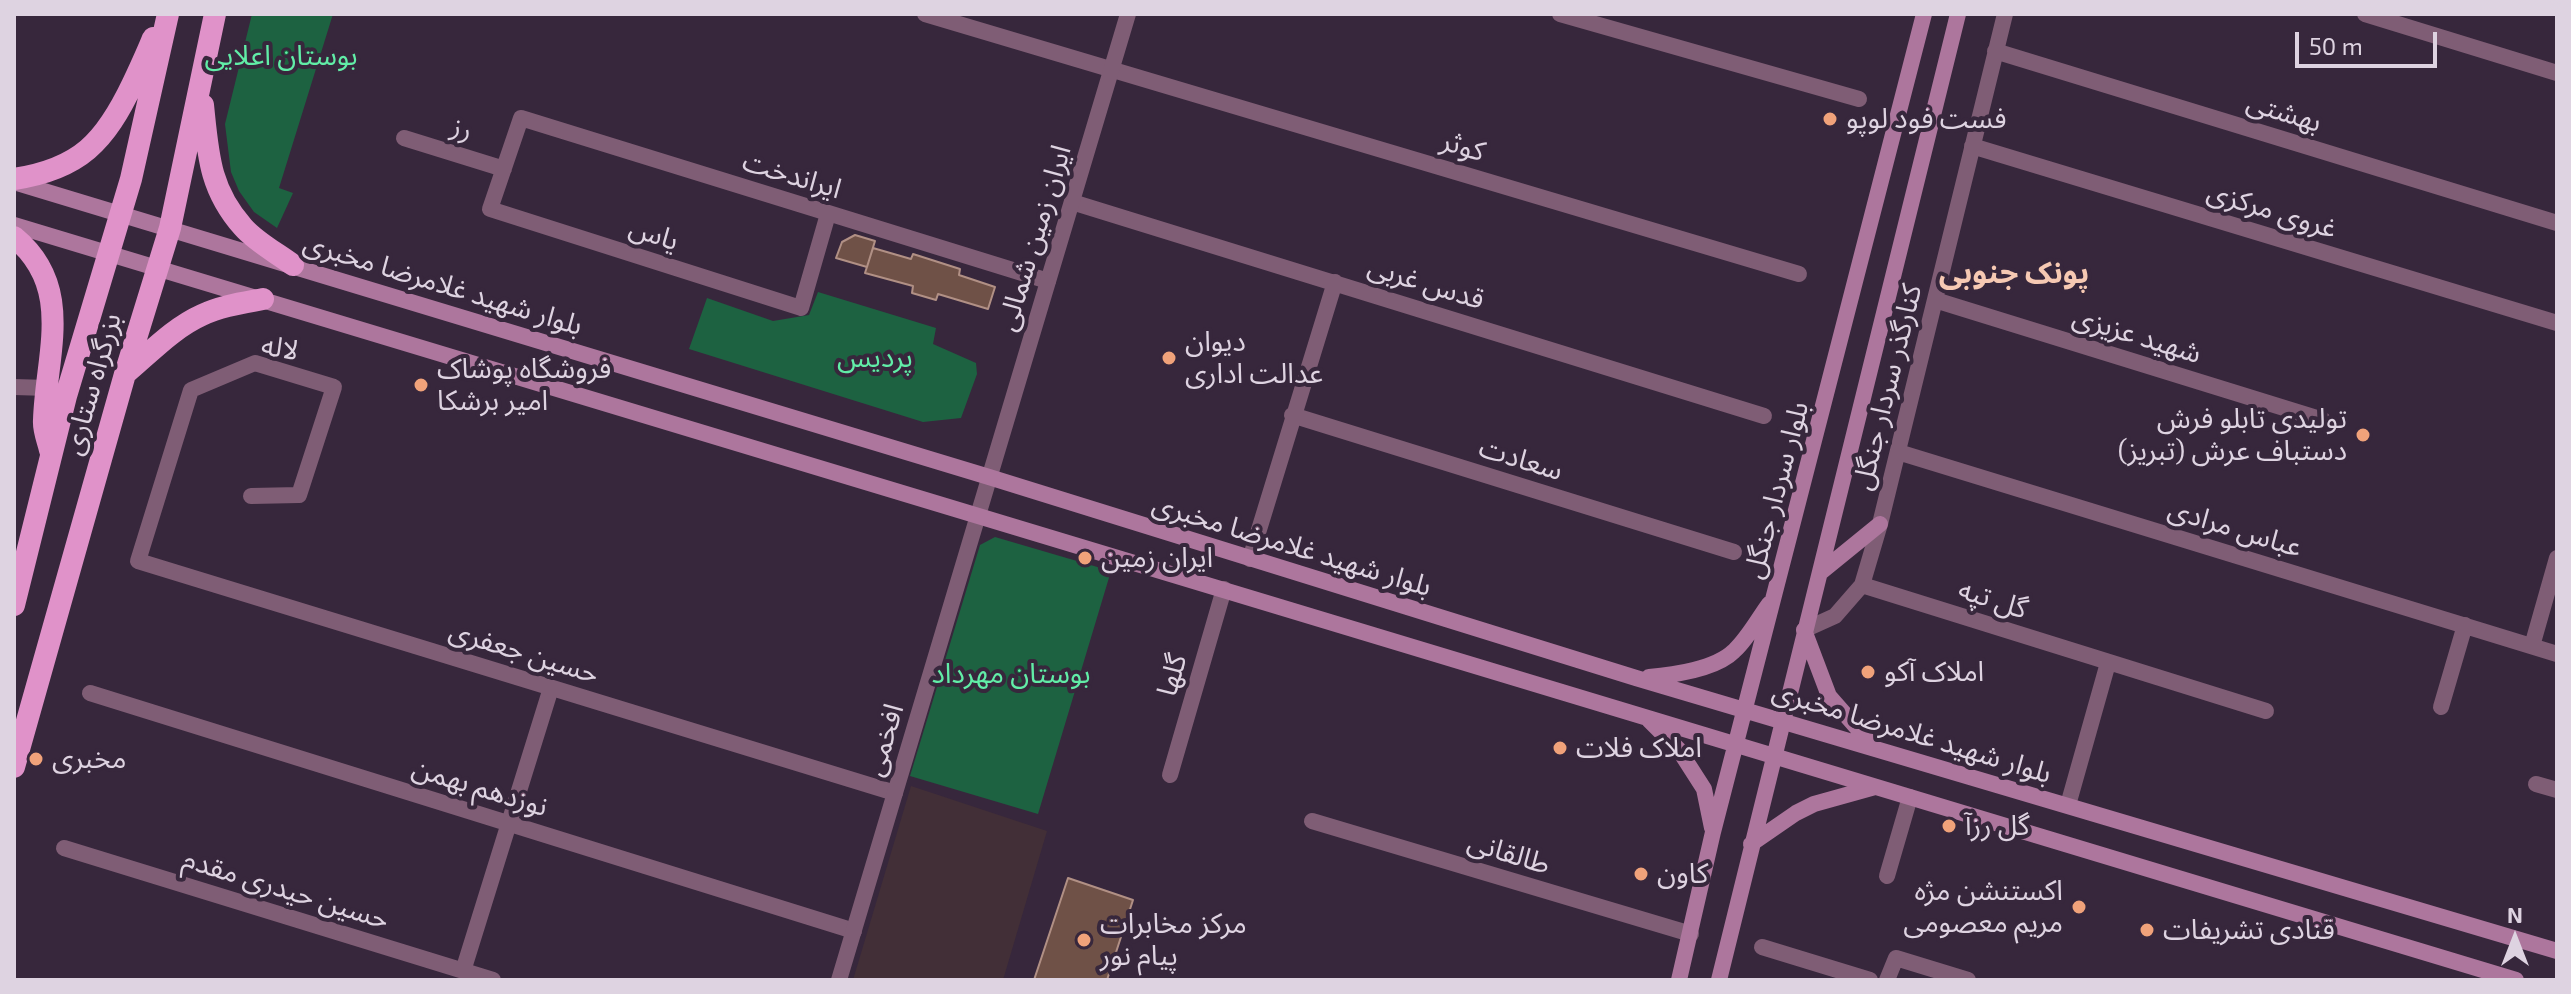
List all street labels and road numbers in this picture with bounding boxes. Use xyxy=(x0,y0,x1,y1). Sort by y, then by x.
street label: بهشتی xyxy=(2242,85,2326,139)
street label: رز xyxy=(447,109,477,147)
street label: کوثر xyxy=(1437,123,1489,169)
street label: ایران زمین شمالی xyxy=(990,141,1078,335)
street label: ایراندخت xyxy=(739,144,845,206)
street label: غروی مرکزی xyxy=(2203,174,2341,246)
street label: یاس xyxy=(625,210,683,258)
street label: بلوار شهید غلامرضا مخبری xyxy=(299,226,587,342)
street label: قدس غربی xyxy=(1364,249,1488,317)
street label: کنارگذر سردار جنگل xyxy=(1845,281,1929,493)
street label: شهید عزیزی xyxy=(2069,300,2205,370)
street label: بزرگراه ستاری xyxy=(56,309,128,459)
street label: لاله xyxy=(259,328,301,368)
street label: بلوار سردار جنگل xyxy=(1736,398,1816,582)
street label: سعادت xyxy=(1475,430,1567,488)
street label: بلوار شهید غلامرضا مخبری xyxy=(1148,487,1436,603)
street label: عباس مرادی xyxy=(2164,492,2306,564)
street label: گل تپه xyxy=(1954,572,2032,626)
street label: حسین جعفری xyxy=(445,613,603,691)
street label: گلها xyxy=(1150,650,1194,700)
street label: بلوار شهید غلامرضا مخبری xyxy=(1768,674,2056,790)
street label: افخمی xyxy=(857,700,911,780)
street label: نوزدهم بهمن xyxy=(408,750,552,824)
street label: طالقانی xyxy=(1464,825,1554,881)
street label: حسین حیدری مقدم xyxy=(179,842,393,936)

